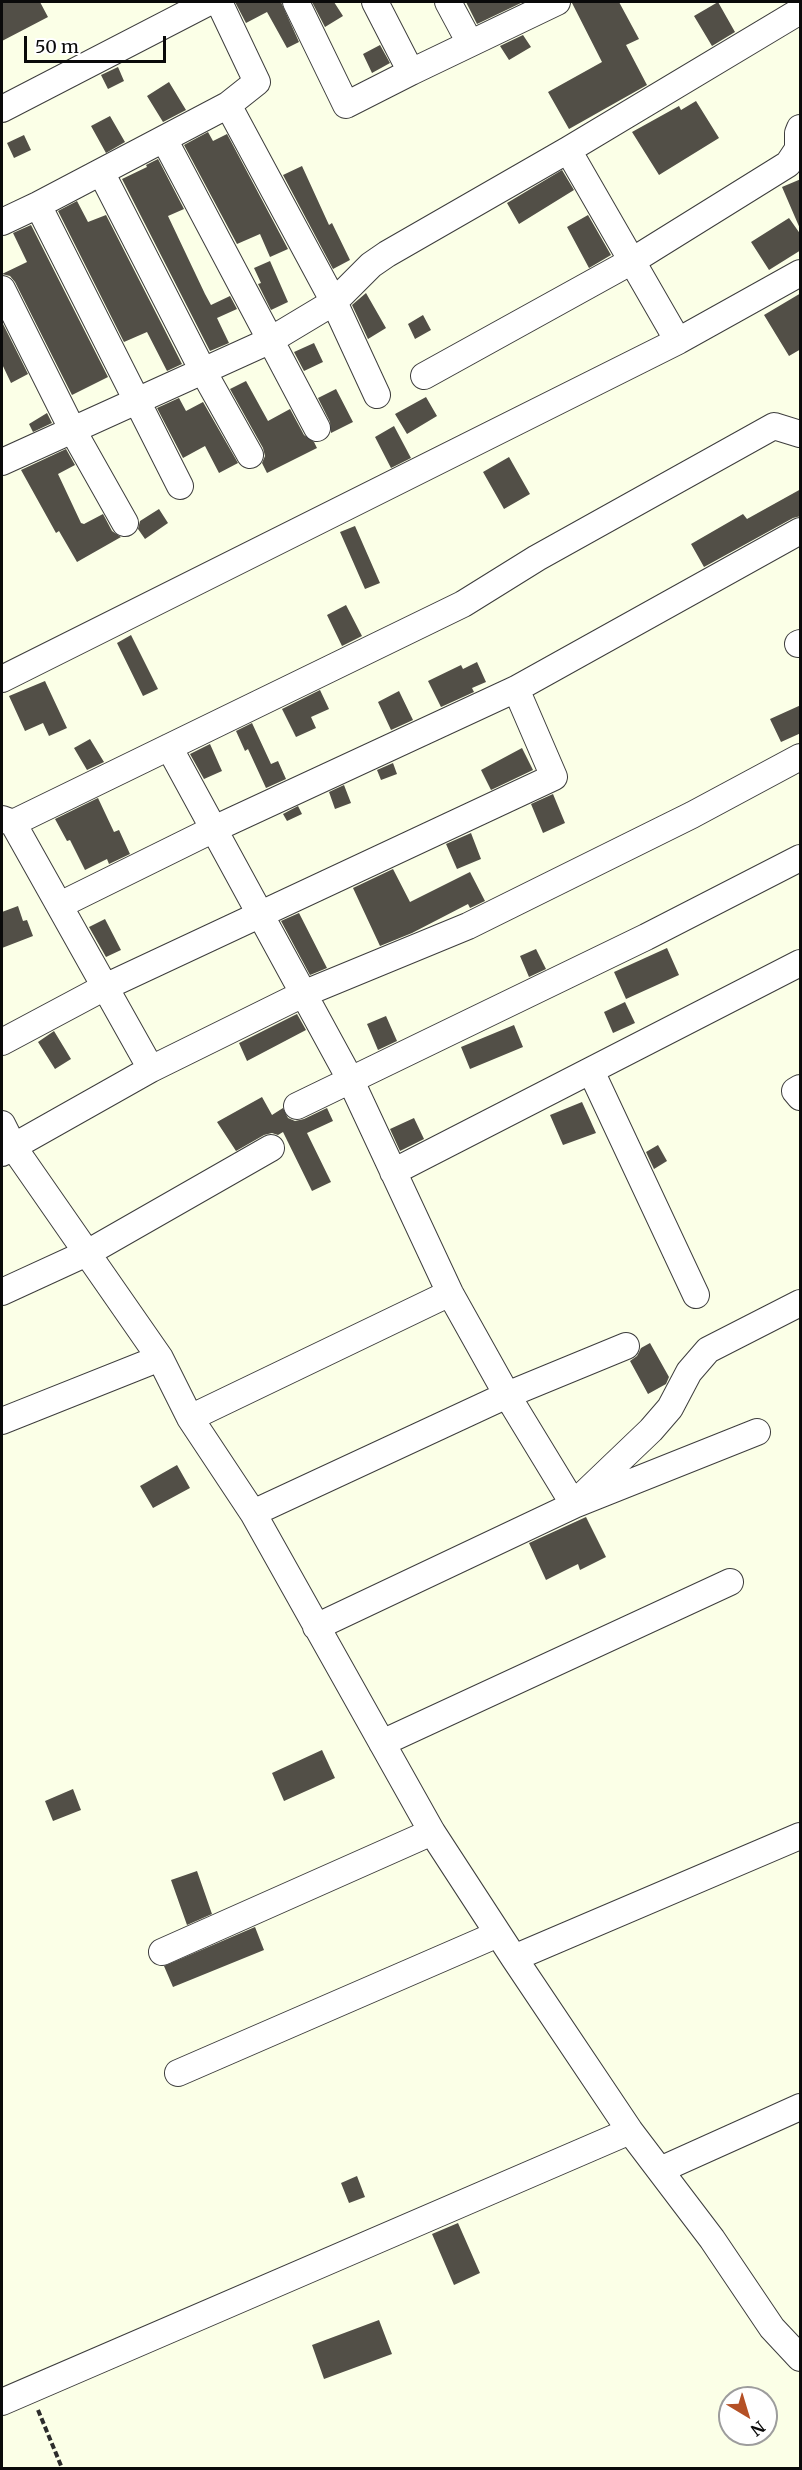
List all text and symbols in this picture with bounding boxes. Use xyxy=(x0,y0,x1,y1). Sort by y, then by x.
scale bar xyxy=(27,24,170,62)
text: 50 m xyxy=(35,35,79,58)
north arrow xyxy=(718,2386,778,2446)
text: N xyxy=(747,2417,769,2440)

